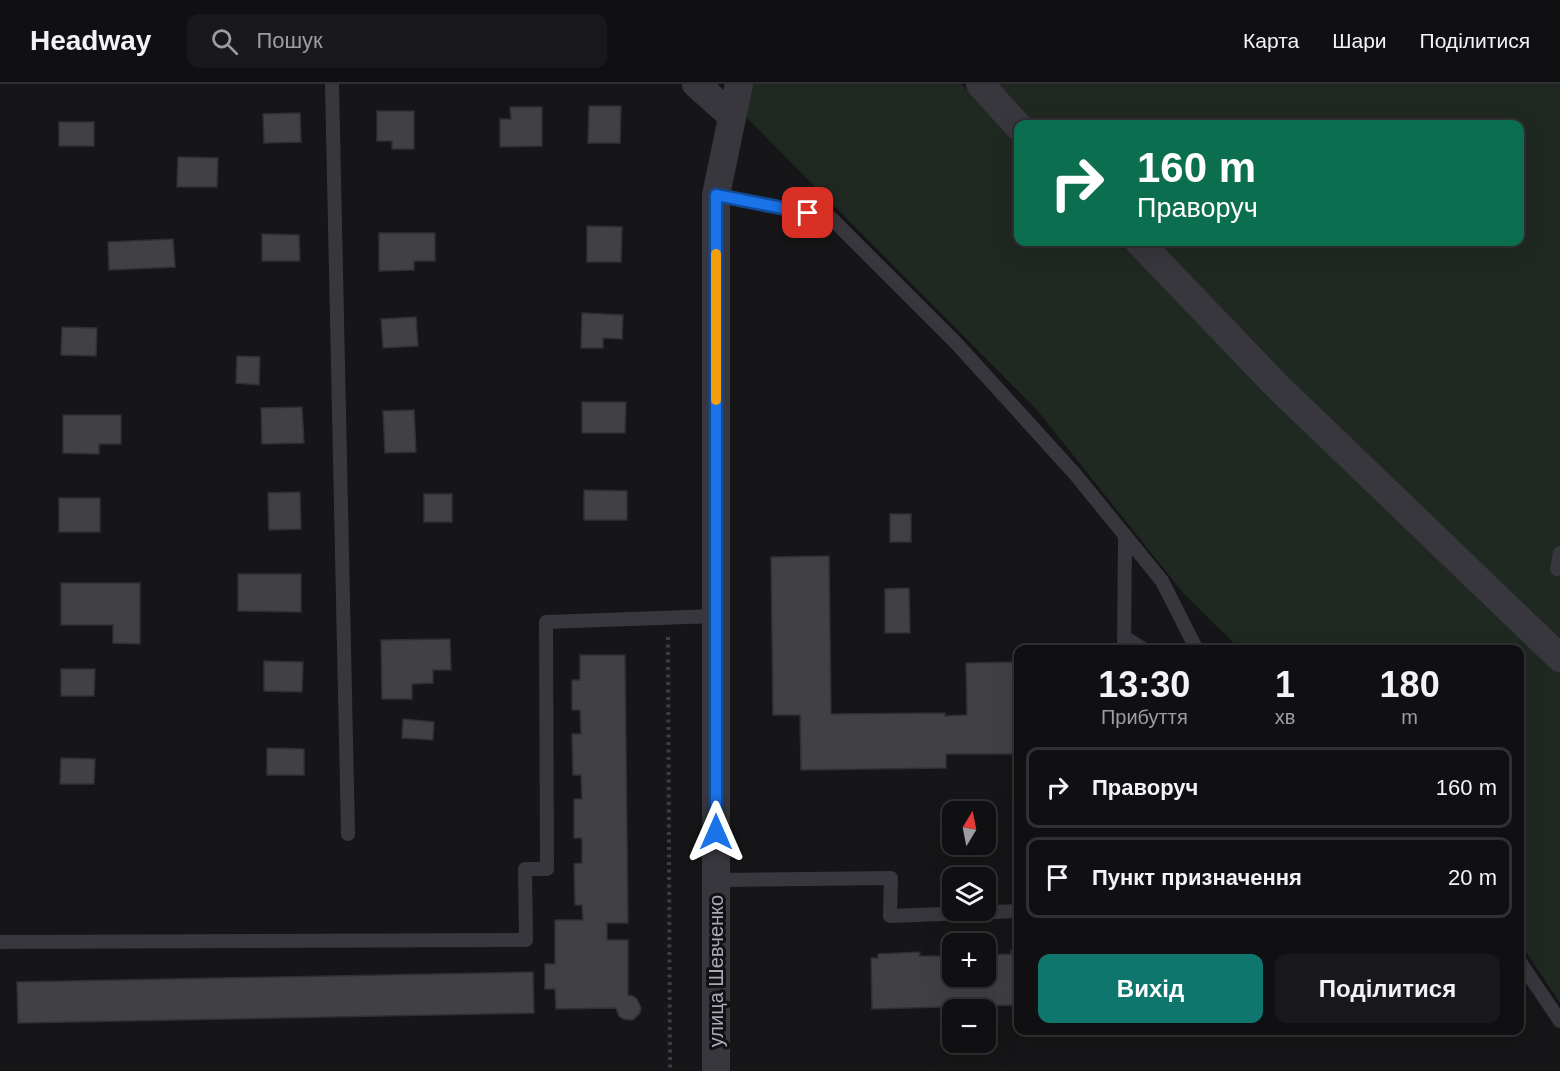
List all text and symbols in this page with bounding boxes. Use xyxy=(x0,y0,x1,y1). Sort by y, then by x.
search box xyxy=(187,14,607,68)
text: Headway xyxy=(30,25,151,56)
icon: search xyxy=(208,25,241,58)
text: Пошук xyxy=(256,28,323,53)
text: Карта xyxy=(1243,29,1299,52)
text: Шари xyxy=(1332,29,1387,52)
text: Поділитися xyxy=(1420,29,1530,52)
icon: right xyxy=(1038,144,1116,222)
text: 160 m xyxy=(1137,144,1256,191)
pin xyxy=(782,187,833,238)
text: Праворуч xyxy=(1137,193,1258,223)
icon: arrive xyxy=(791,196,824,229)
text: 13:30 xyxy=(1098,664,1190,705)
text: 1 xyxy=(1275,664,1295,705)
text: 180 xyxy=(1380,664,1440,705)
text: Прибуття xyxy=(1101,706,1188,728)
text: хв xyxy=(1275,706,1295,728)
text: m xyxy=(1401,706,1418,728)
icon: right xyxy=(1041,771,1074,804)
text: Праворуч xyxy=(1092,775,1198,800)
text: 160 m xyxy=(1436,775,1497,800)
position arrow xyxy=(684,800,748,864)
north arrow xyxy=(942,801,996,855)
map controls xyxy=(942,801,996,1053)
icon: arrive xyxy=(1041,861,1074,894)
text: Пункт призначення xyxy=(1092,865,1302,890)
text: 20 m xyxy=(1448,865,1497,890)
button: layers xyxy=(942,867,996,921)
street label: улица Шевченко xyxy=(705,895,727,1047)
button: + xyxy=(942,933,996,987)
button: Вихід xyxy=(1038,954,1263,1023)
button: Поділитися xyxy=(1275,954,1500,1023)
button: − xyxy=(942,999,996,1053)

